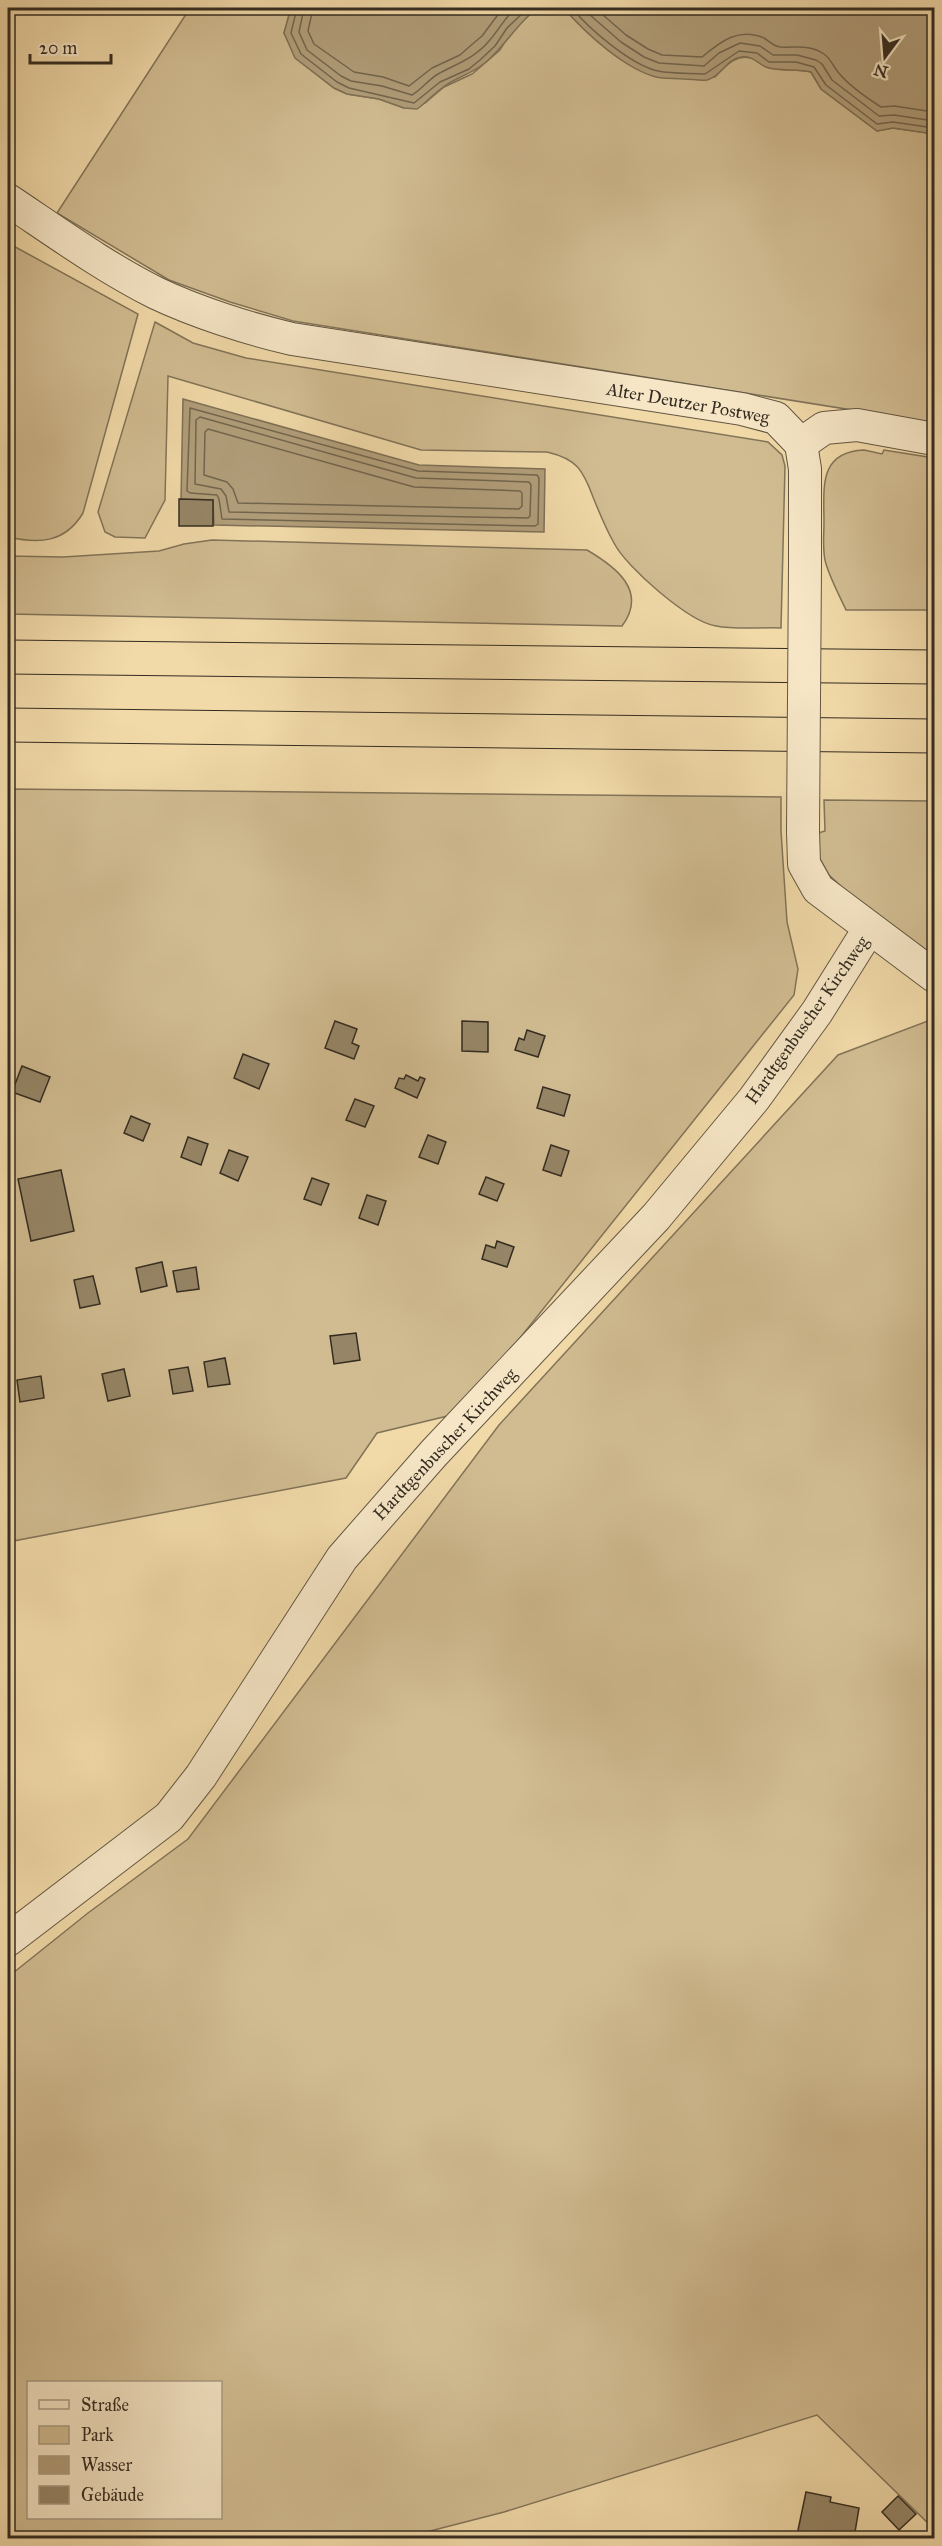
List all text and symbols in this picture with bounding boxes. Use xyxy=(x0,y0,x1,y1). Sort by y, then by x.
scale bar xyxy=(30,27,111,65)
north arrow xyxy=(855,27,915,87)
text: 20 m xyxy=(39,37,77,59)
text: N xyxy=(871,60,890,82)
street label: Alter Deutzer Postweg xyxy=(604,378,772,429)
street label: Hardtgenbuscher Kirchweg xyxy=(740,931,875,1109)
street label: Hardtgenbuscher Kirchweg xyxy=(369,1363,523,1526)
legend xyxy=(27,2381,222,2519)
text: Straße xyxy=(81,2394,129,2416)
text: Park xyxy=(81,2424,114,2446)
text: Wasser xyxy=(81,2454,132,2476)
text: Gebäude xyxy=(81,2484,144,2506)

